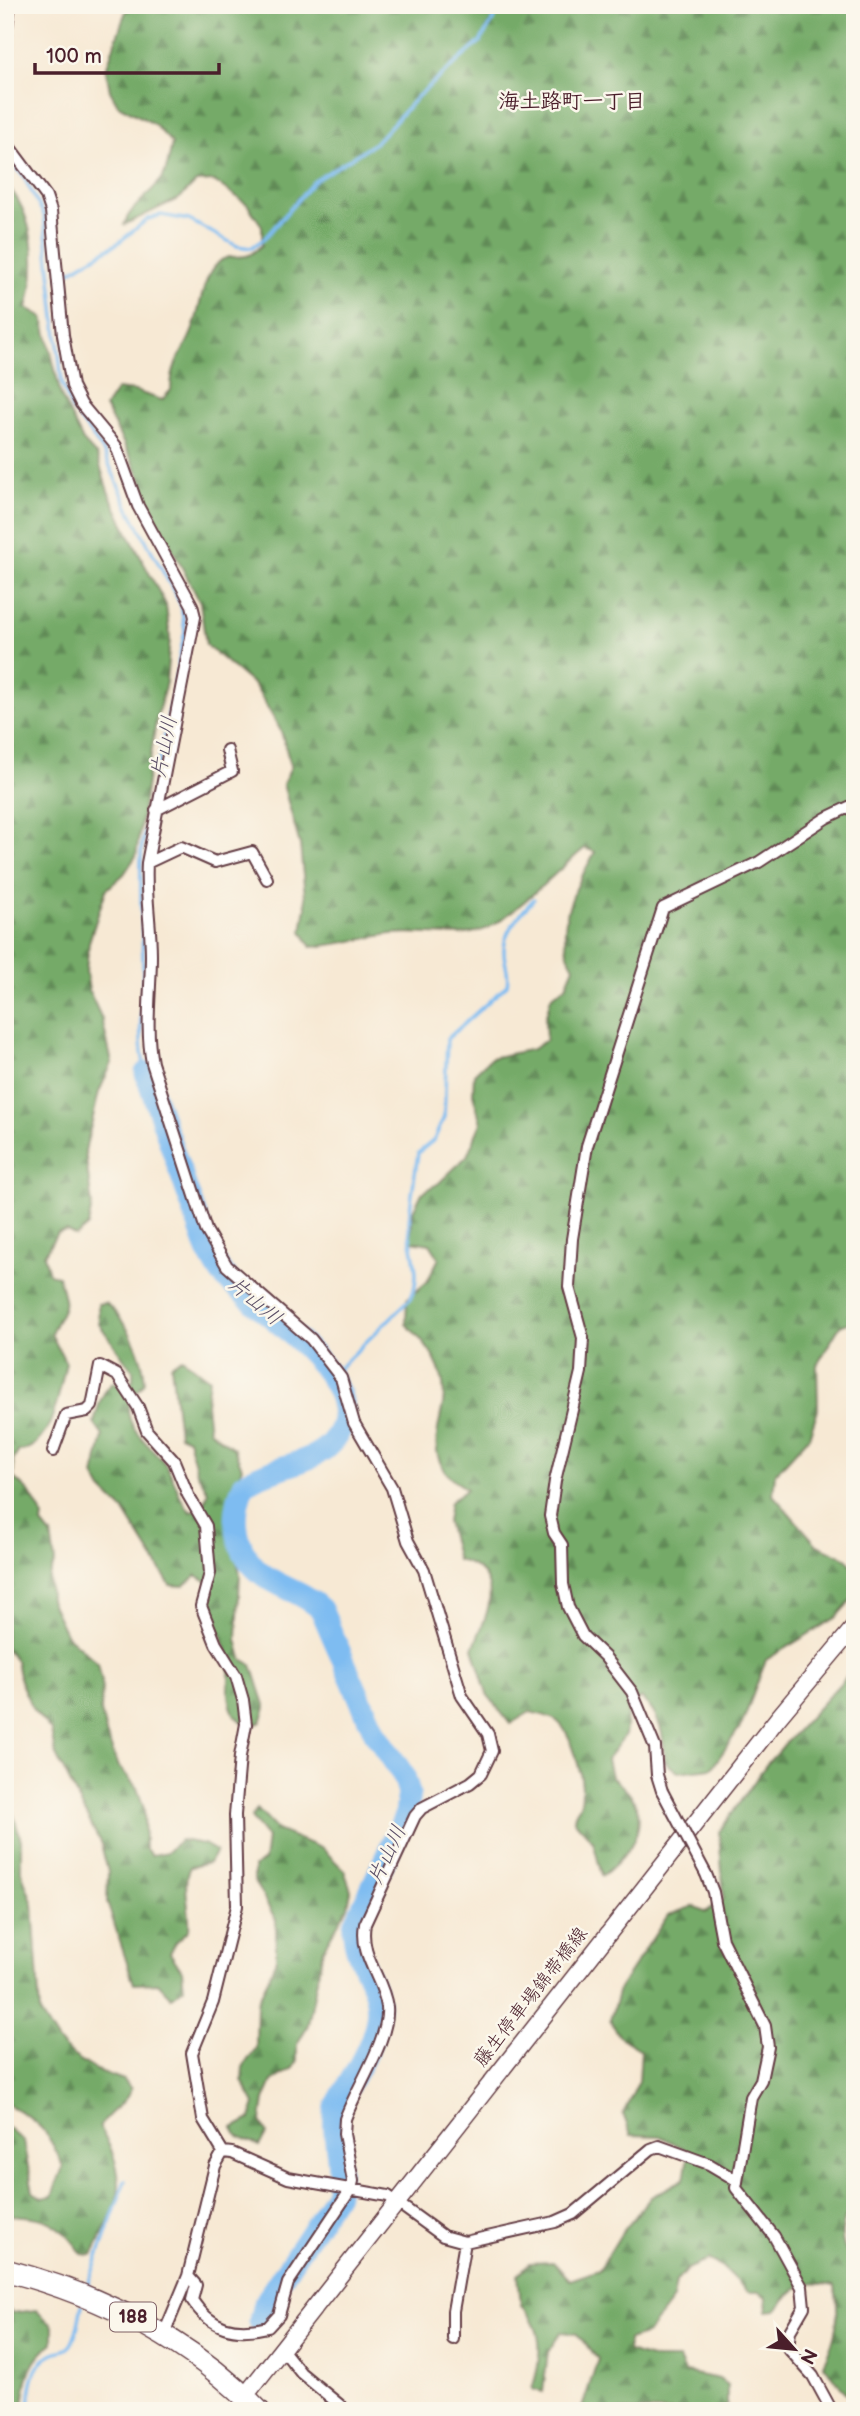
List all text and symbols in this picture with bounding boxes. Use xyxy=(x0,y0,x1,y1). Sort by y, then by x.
scale bar xyxy=(35,32,219,76)
text: 100 m xyxy=(46,44,102,69)
district label: 海土路町一丁目 xyxy=(499,89,646,114)
water label: 片山川 xyxy=(146,714,182,780)
water label: 片山川 xyxy=(223,1271,287,1331)
water label: 片山川 xyxy=(362,1821,412,1889)
street label: 藤生停車場錦帯橋線 xyxy=(469,1923,593,2071)
road number: 188 xyxy=(110,2302,156,2332)
north arrow xyxy=(758,2314,828,2384)
text: N xyxy=(794,2344,821,2368)

